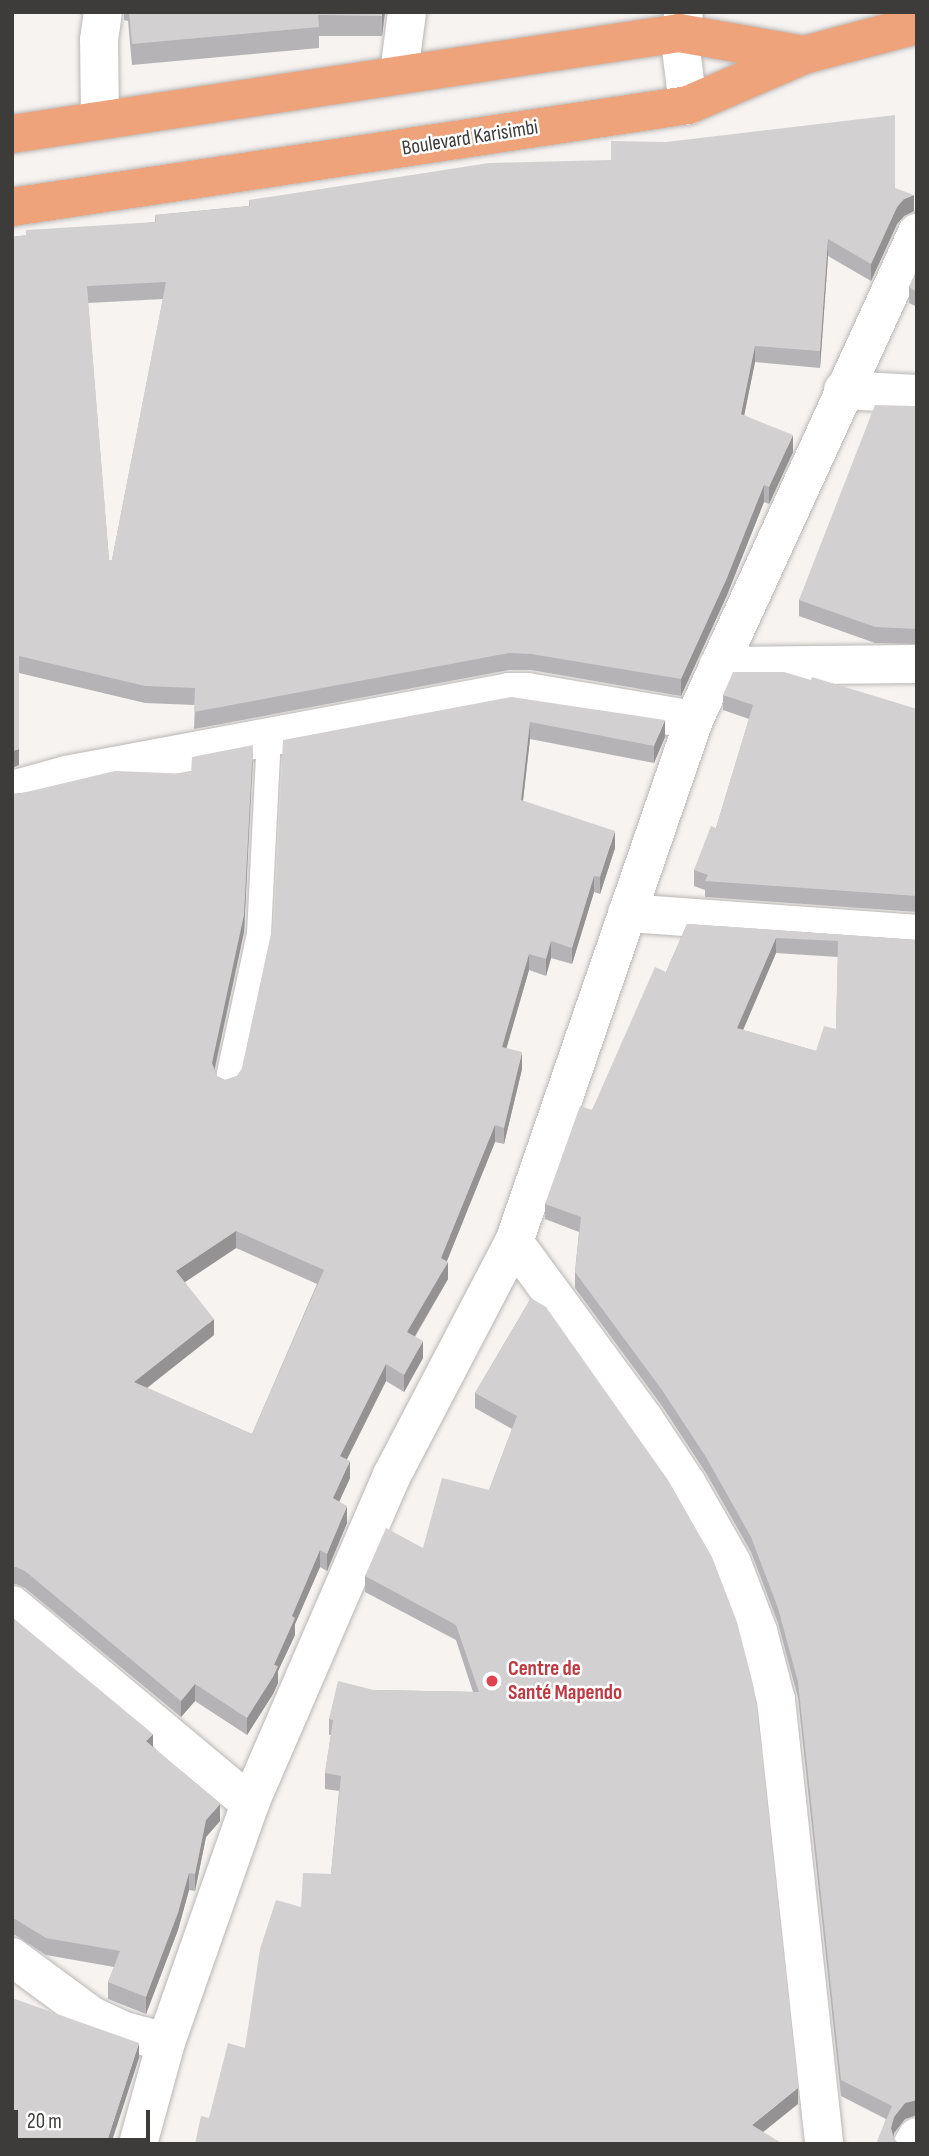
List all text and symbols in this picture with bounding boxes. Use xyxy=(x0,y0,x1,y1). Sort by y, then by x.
street label: Boulevard Karisimbi xyxy=(400,115,540,161)
place label: Centre de Santé Mapendo xyxy=(508,1656,622,1706)
marker: Centre de Santé Mapendo xyxy=(482,1671,502,1691)
scale bar xyxy=(18,2096,154,2140)
text: 20 m xyxy=(27,2109,62,2134)

